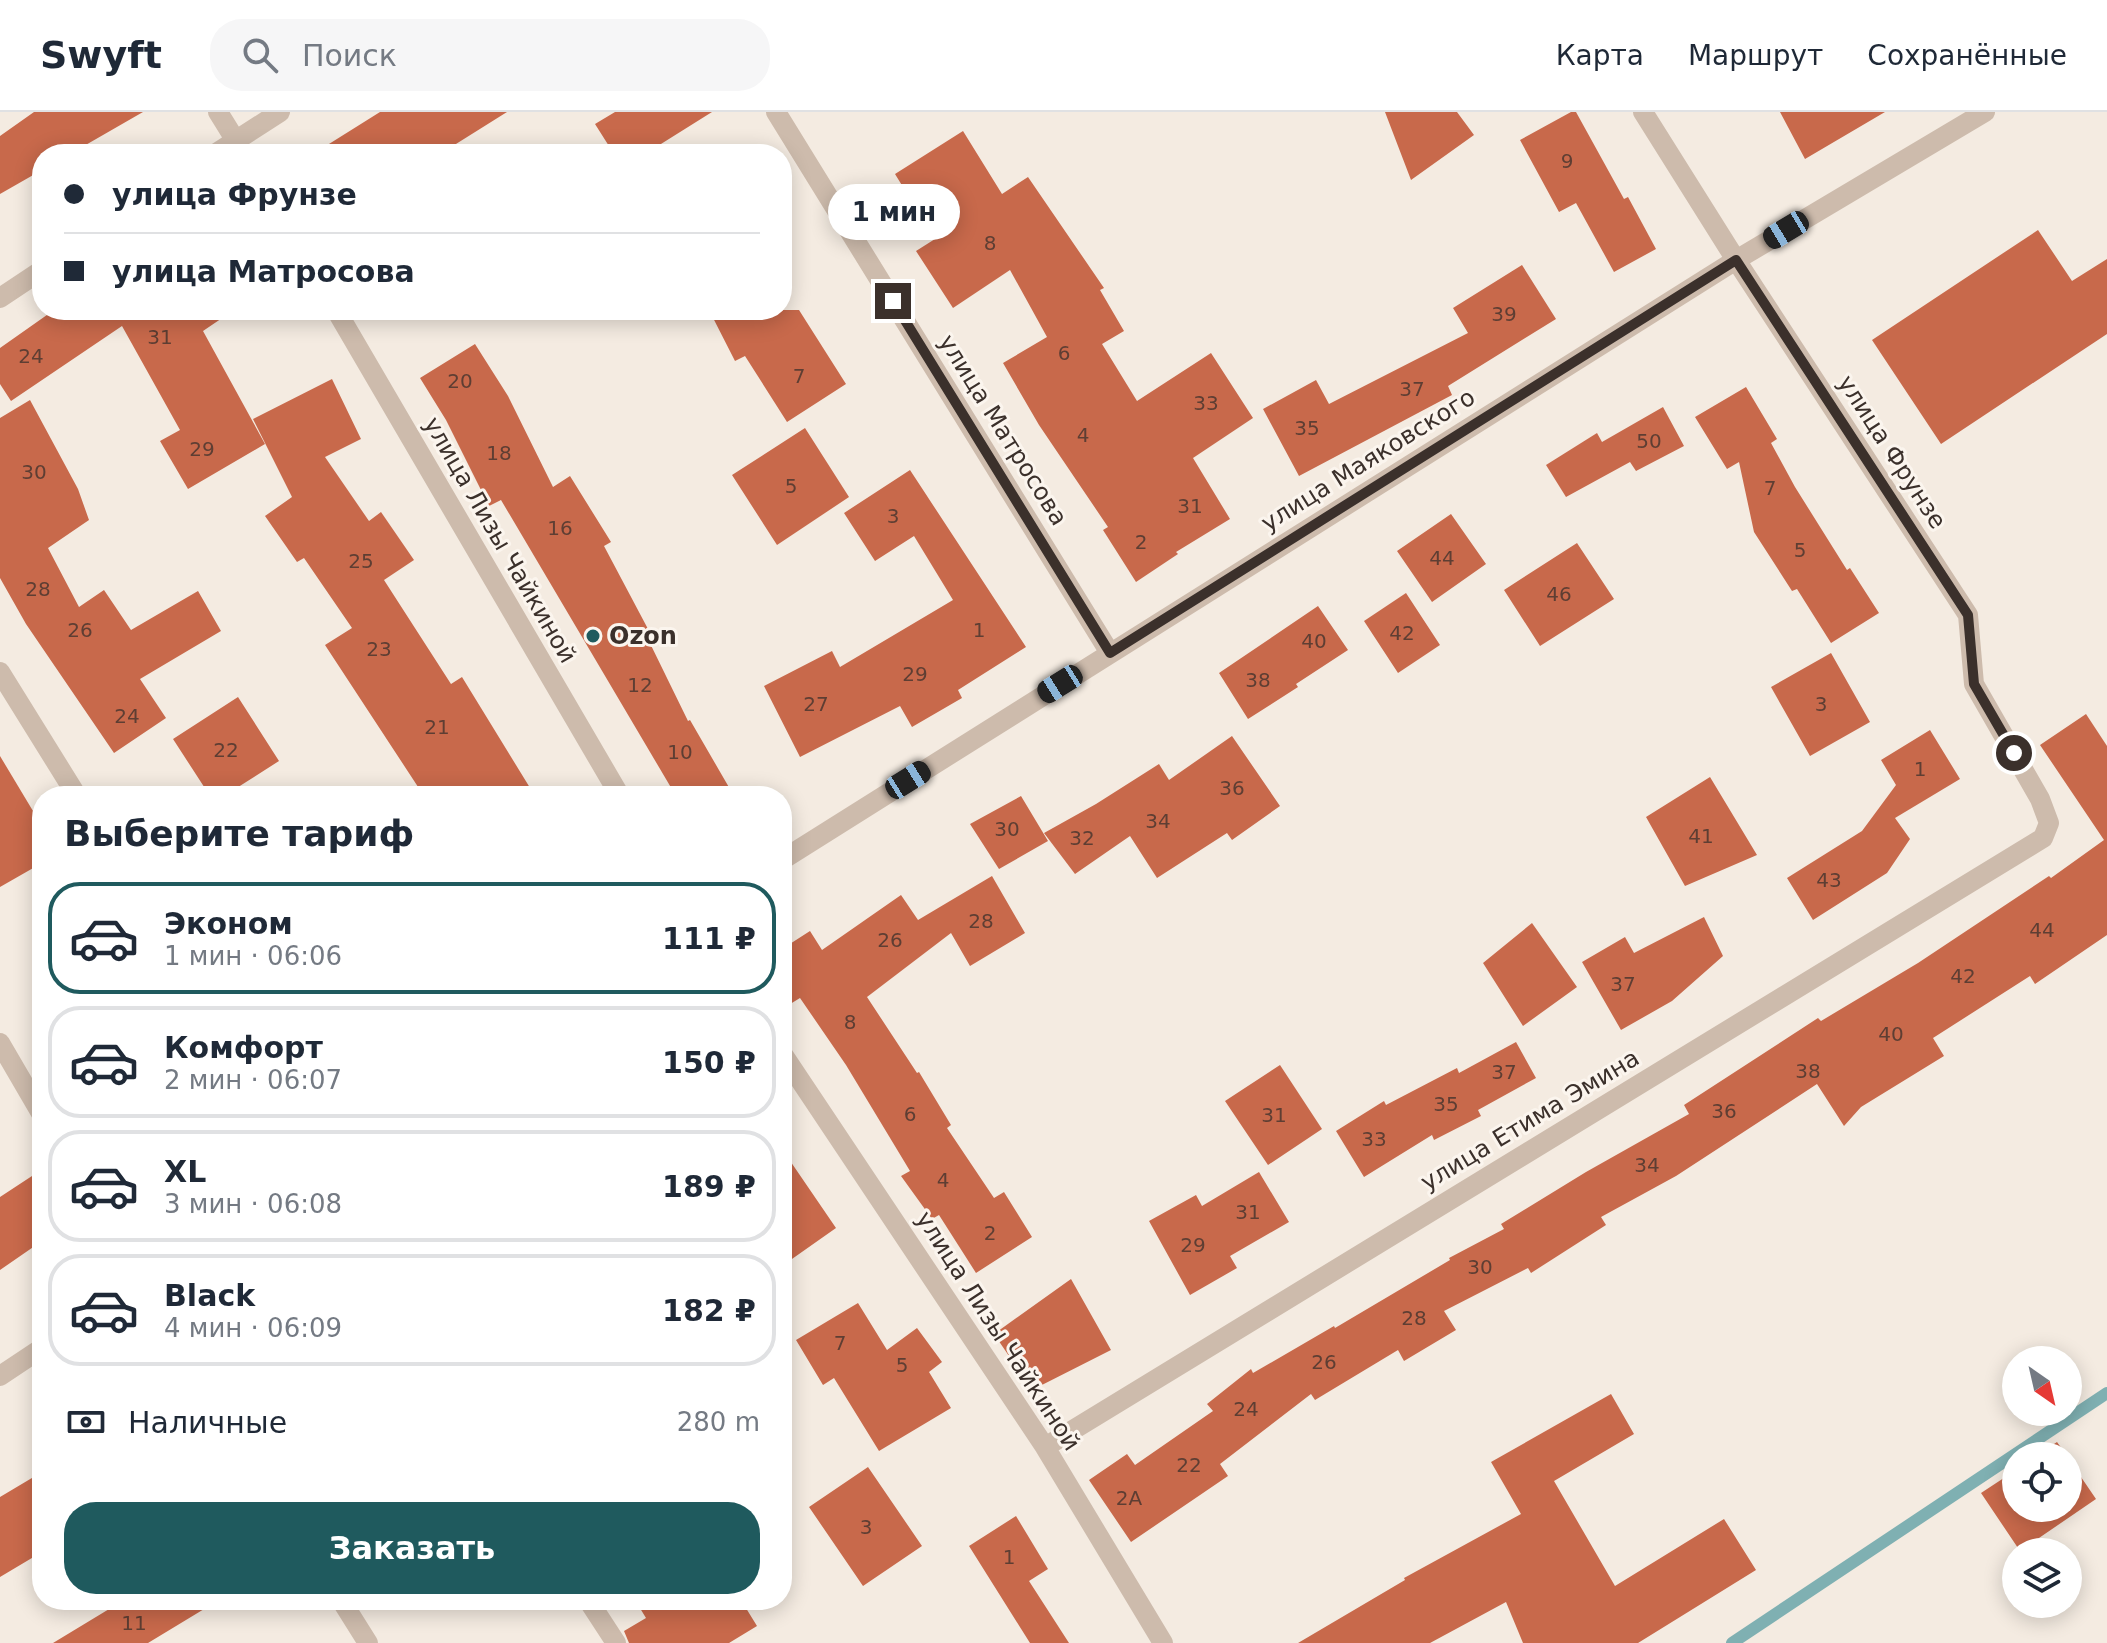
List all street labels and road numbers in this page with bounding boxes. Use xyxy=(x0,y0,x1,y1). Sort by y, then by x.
street label: улица Матросова xyxy=(933,329,1073,531)
street label: улица Фрунзе xyxy=(1832,370,1952,534)
street label: улица Маяковского xyxy=(1256,383,1480,537)
street label: улица Лизы Чайкиной xyxy=(418,412,582,668)
street label: улица Етима Эмина xyxy=(1416,1044,1644,1196)
street label: улица Лизы Чайкиной xyxy=(910,1206,1086,1456)

